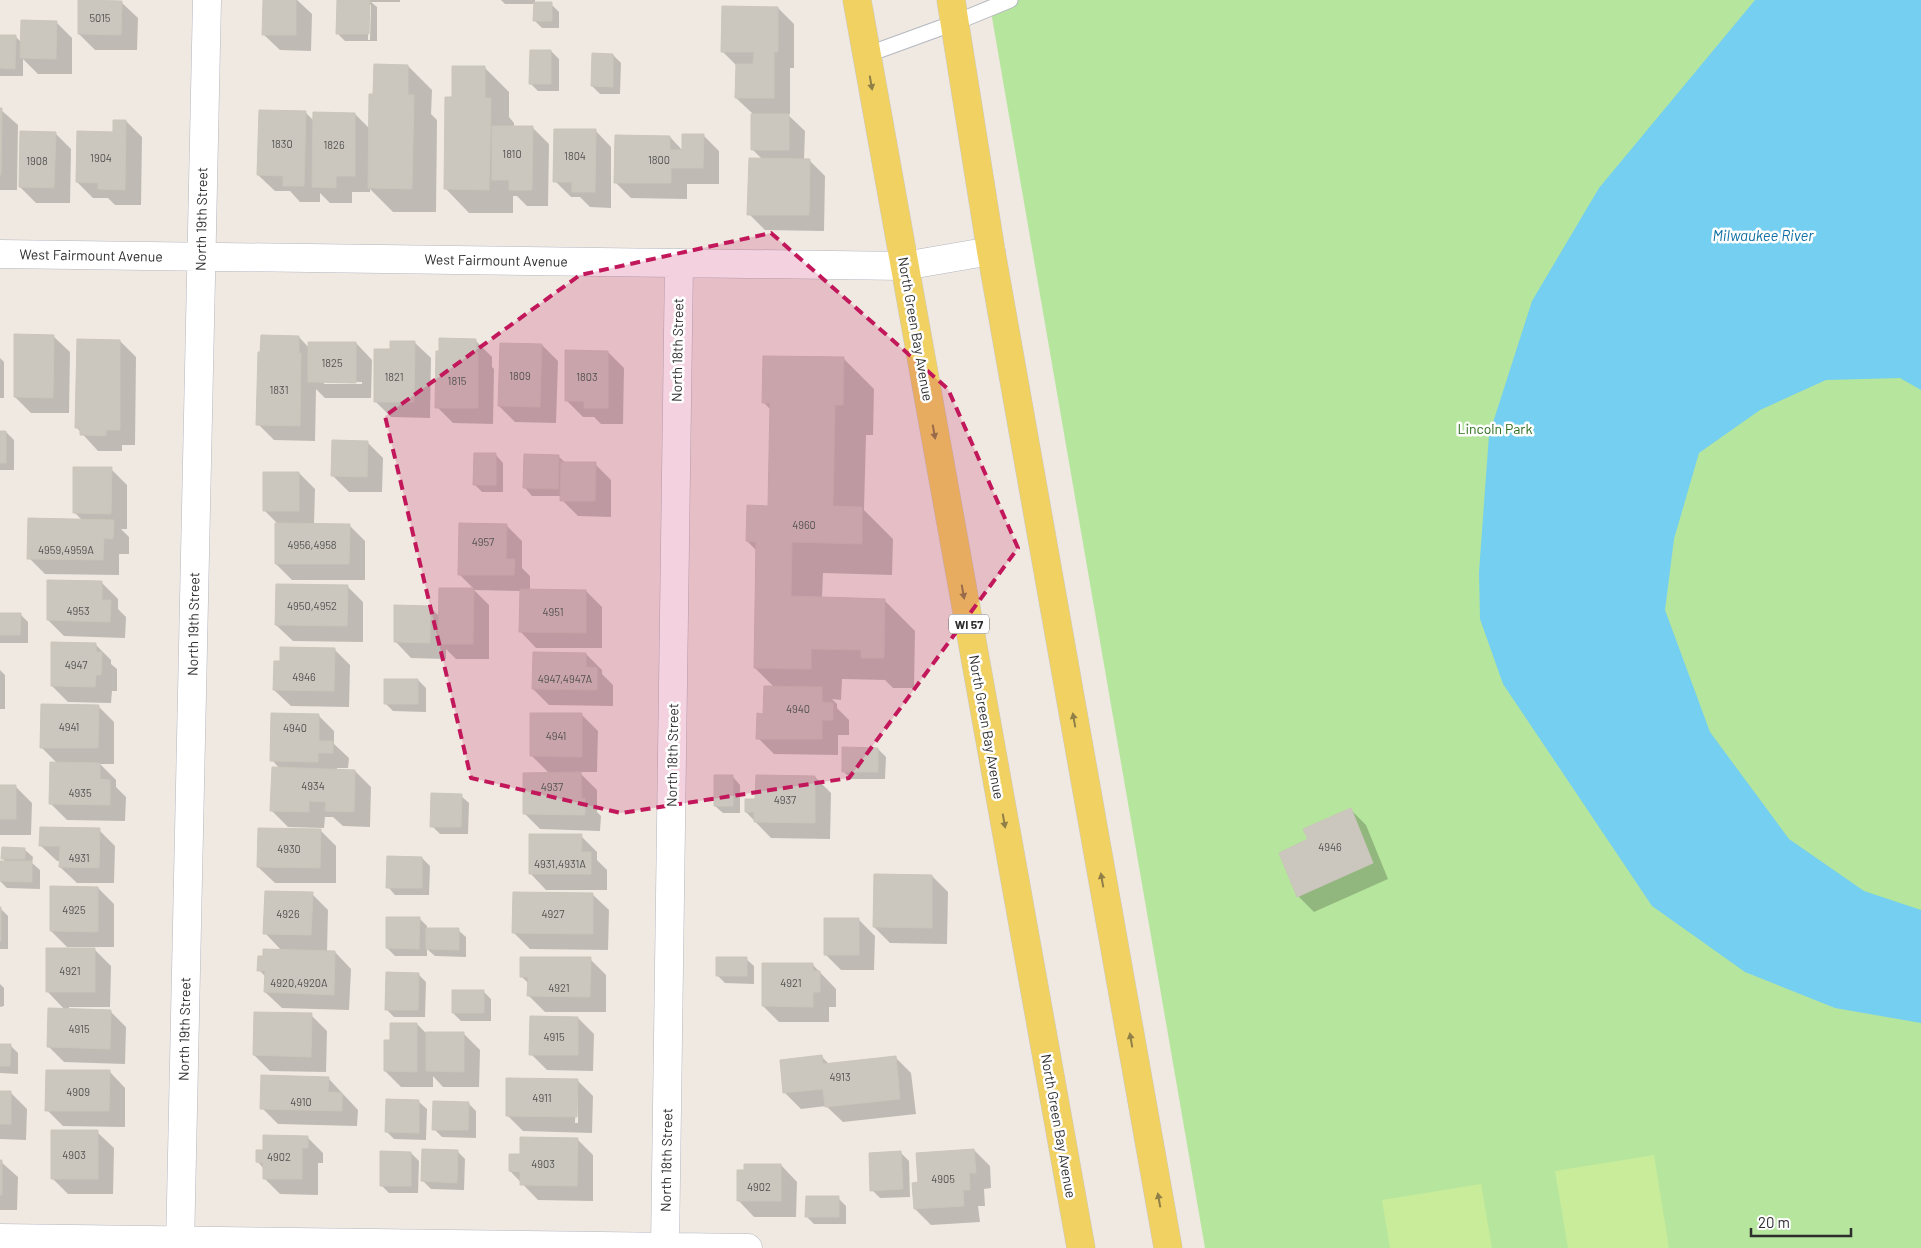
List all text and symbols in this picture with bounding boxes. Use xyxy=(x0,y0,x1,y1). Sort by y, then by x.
house number: 5015 xyxy=(89,11,111,24)
one-way arrow xyxy=(867,75,875,90)
house number: 1830 xyxy=(271,137,293,150)
house number: 1826 xyxy=(323,138,345,151)
house number: 1810 xyxy=(502,147,522,160)
house number: 1804 xyxy=(564,149,586,162)
house number: 1904 xyxy=(90,151,112,164)
house number: 1800 xyxy=(648,153,670,166)
house number: 1908 xyxy=(26,154,48,167)
street label: North 19th Street xyxy=(192,167,210,271)
water label: Milwaukee River xyxy=(1712,226,1814,244)
street label: West Fairmount Avenue xyxy=(19,245,163,265)
street label: West Fairmount Avenue xyxy=(424,250,568,270)
street label: North Green Bay Avenue xyxy=(895,256,937,402)
street label: North 18th Street xyxy=(668,298,686,402)
house number: 1825 xyxy=(321,356,343,369)
house number: 1809 xyxy=(509,369,531,382)
house number: 1821 xyxy=(384,370,404,383)
house number: 1803 xyxy=(576,370,598,383)
house number: 1815 xyxy=(448,374,467,387)
house number: 1831 xyxy=(269,383,289,396)
park label: Lincoln Park xyxy=(1458,420,1532,437)
one-way arrow xyxy=(931,424,939,440)
house number: 4960 xyxy=(792,518,816,531)
house number: 4957 xyxy=(472,535,494,548)
house number: 4956,4958 xyxy=(287,538,337,551)
house number: 4959,4959A xyxy=(38,543,94,556)
street label: North 19th Street xyxy=(184,572,202,676)
one-way arrow xyxy=(959,584,967,599)
house number: 4950,4952 xyxy=(287,599,337,612)
house number: 4953 xyxy=(66,604,90,617)
house number: 4951 xyxy=(543,605,564,618)
road number: WI 57 xyxy=(949,614,989,634)
street label: North Green Bay Avenue xyxy=(966,654,1008,800)
house number: 4947 xyxy=(65,658,87,671)
house number: 4946 xyxy=(292,670,316,683)
house number: 4947,4947A xyxy=(538,672,593,685)
house number: 4940 xyxy=(786,702,810,715)
street label: North 18th Street xyxy=(663,703,681,807)
one-way arrow xyxy=(1069,712,1077,728)
house number: 4941 xyxy=(59,720,79,733)
house number: 4940 xyxy=(283,721,307,734)
house number: 4941 xyxy=(546,729,566,742)
house number: 4934 xyxy=(301,779,325,792)
house number: 4937 xyxy=(541,780,563,793)
house number: 4935 xyxy=(68,786,92,799)
house number: 4937 xyxy=(774,793,796,806)
one-way arrow xyxy=(1001,813,1009,829)
house number: 4946 xyxy=(1318,840,1342,853)
house number: 4930 xyxy=(277,842,301,855)
house number: 4931 xyxy=(68,851,90,864)
house number: 4931,4931A xyxy=(534,857,586,870)
one-way arrow xyxy=(1098,872,1106,888)
house number: 4925 xyxy=(62,903,86,916)
house number: 4926 xyxy=(276,907,300,920)
house number: 4927 xyxy=(542,907,564,920)
house number: 4921 xyxy=(59,964,81,977)
house number: 4920,4920A xyxy=(270,976,328,989)
house number: 4921 xyxy=(780,976,802,989)
street label: North 19th Street xyxy=(175,977,193,1081)
house number: 4921 xyxy=(548,981,570,994)
house number: 4915 xyxy=(68,1022,90,1035)
house number: 4915 xyxy=(543,1030,565,1043)
one-way arrow xyxy=(1126,1032,1134,1048)
street label: North Green Bay Avenue xyxy=(1038,1053,1080,1199)
house number: 4913 xyxy=(829,1070,851,1083)
house number: 4909 xyxy=(66,1085,90,1098)
house number: 4911 xyxy=(532,1091,552,1104)
house number: 4910 xyxy=(290,1095,312,1108)
street label: North 18th Street xyxy=(657,1108,675,1212)
house number: 4903 xyxy=(62,1148,86,1161)
house number: 4902 xyxy=(267,1150,291,1163)
house number: 4903 xyxy=(531,1157,555,1170)
house number: 4905 xyxy=(931,1172,955,1185)
house number: 4902 xyxy=(747,1180,771,1193)
one-way arrow xyxy=(1155,1192,1163,1208)
scale bar xyxy=(1751,1206,1851,1238)
text: 20 m xyxy=(1758,1213,1790,1231)

